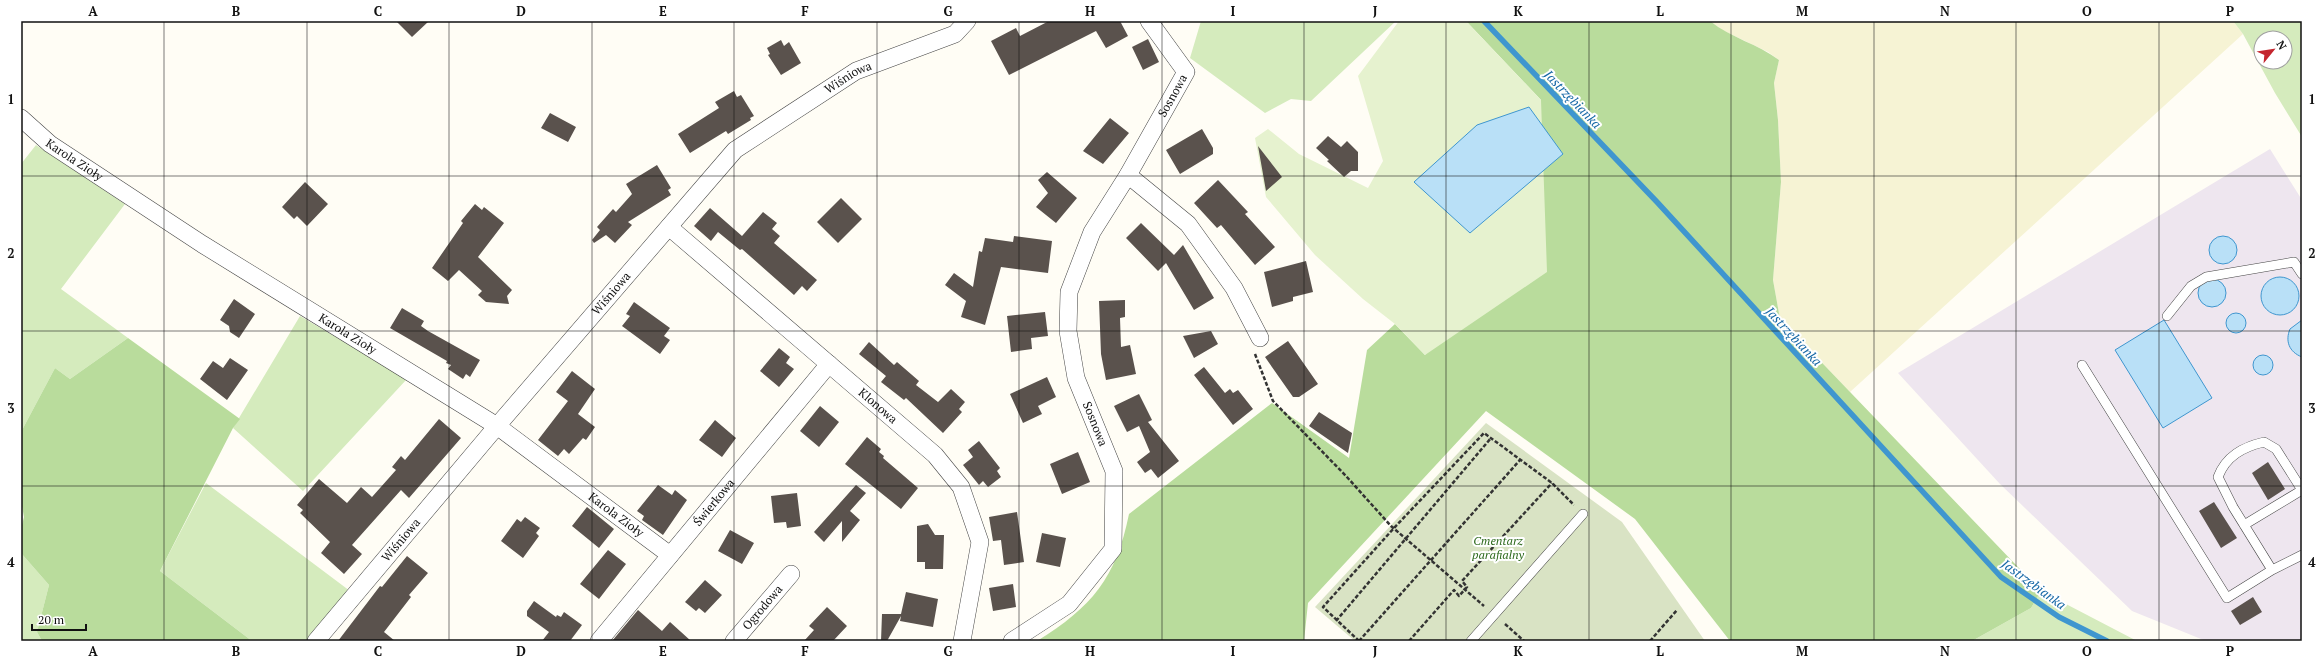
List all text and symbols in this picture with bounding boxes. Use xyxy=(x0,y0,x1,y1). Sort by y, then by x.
text: A xyxy=(88,2,98,20)
text: B xyxy=(232,2,240,20)
text: C xyxy=(374,2,382,20)
text: D xyxy=(516,2,526,20)
text: E xyxy=(659,2,667,20)
text: F xyxy=(801,2,809,20)
text: G xyxy=(943,2,953,20)
text: H xyxy=(1085,2,1095,20)
text: I xyxy=(1231,2,1236,20)
text: J xyxy=(1373,2,1378,20)
text: K xyxy=(1513,2,1523,20)
text: L xyxy=(1656,2,1664,20)
text: M xyxy=(1796,2,1808,20)
text: N xyxy=(1940,2,1950,20)
text: O xyxy=(2082,2,2092,20)
text: P xyxy=(2226,2,2234,20)
north arrow xyxy=(2253,30,2293,70)
text: N xyxy=(2274,38,2290,53)
street label: Wiśniowa xyxy=(821,58,874,97)
water label: Jastrzębianka xyxy=(1540,65,1606,132)
street label: Sosnowa xyxy=(1154,71,1190,120)
text: 1 xyxy=(7,90,15,108)
text: 1 xyxy=(2308,90,2316,108)
street label: Karola Zioły xyxy=(43,135,107,184)
text: 2 xyxy=(7,244,15,262)
text: 2 xyxy=(2308,244,2316,262)
street label: Wiśniowa xyxy=(588,269,634,318)
water label: Jastrzębianka xyxy=(1761,302,1826,370)
street label: Karola Zioły xyxy=(316,310,380,357)
street label: Klonowa xyxy=(856,385,901,426)
text: 3 xyxy=(7,399,15,417)
street label: Sosnowa xyxy=(1080,399,1111,448)
text: 3 xyxy=(2308,399,2316,417)
street label: Świerkowa xyxy=(690,476,738,529)
street label: Karola Zioły xyxy=(586,489,648,540)
street label: Wiśniowa xyxy=(378,515,423,564)
park label: Cmentarz parafialny xyxy=(1472,533,1525,562)
text: 4 xyxy=(7,553,15,571)
text: 4 xyxy=(2308,553,2316,571)
water label: Jastrzębianka xyxy=(1997,554,2070,613)
street label: Ogrodowa xyxy=(739,582,785,633)
scale bar xyxy=(32,606,86,632)
text: 20 m xyxy=(38,612,65,627)
text: A xyxy=(88,642,98,660)
text: B xyxy=(232,642,240,660)
text: C xyxy=(374,642,382,660)
text: D xyxy=(516,642,526,660)
text: E xyxy=(659,642,667,660)
text: F xyxy=(801,642,809,660)
text: G xyxy=(943,642,953,660)
text: H xyxy=(1085,642,1095,660)
text: I xyxy=(1231,642,1236,660)
text: J xyxy=(1373,642,1378,660)
text: K xyxy=(1513,642,1523,660)
text: L xyxy=(1656,642,1664,660)
text: M xyxy=(1796,642,1808,660)
text: N xyxy=(1940,642,1950,660)
text: O xyxy=(2082,642,2092,660)
text: P xyxy=(2226,642,2234,660)

